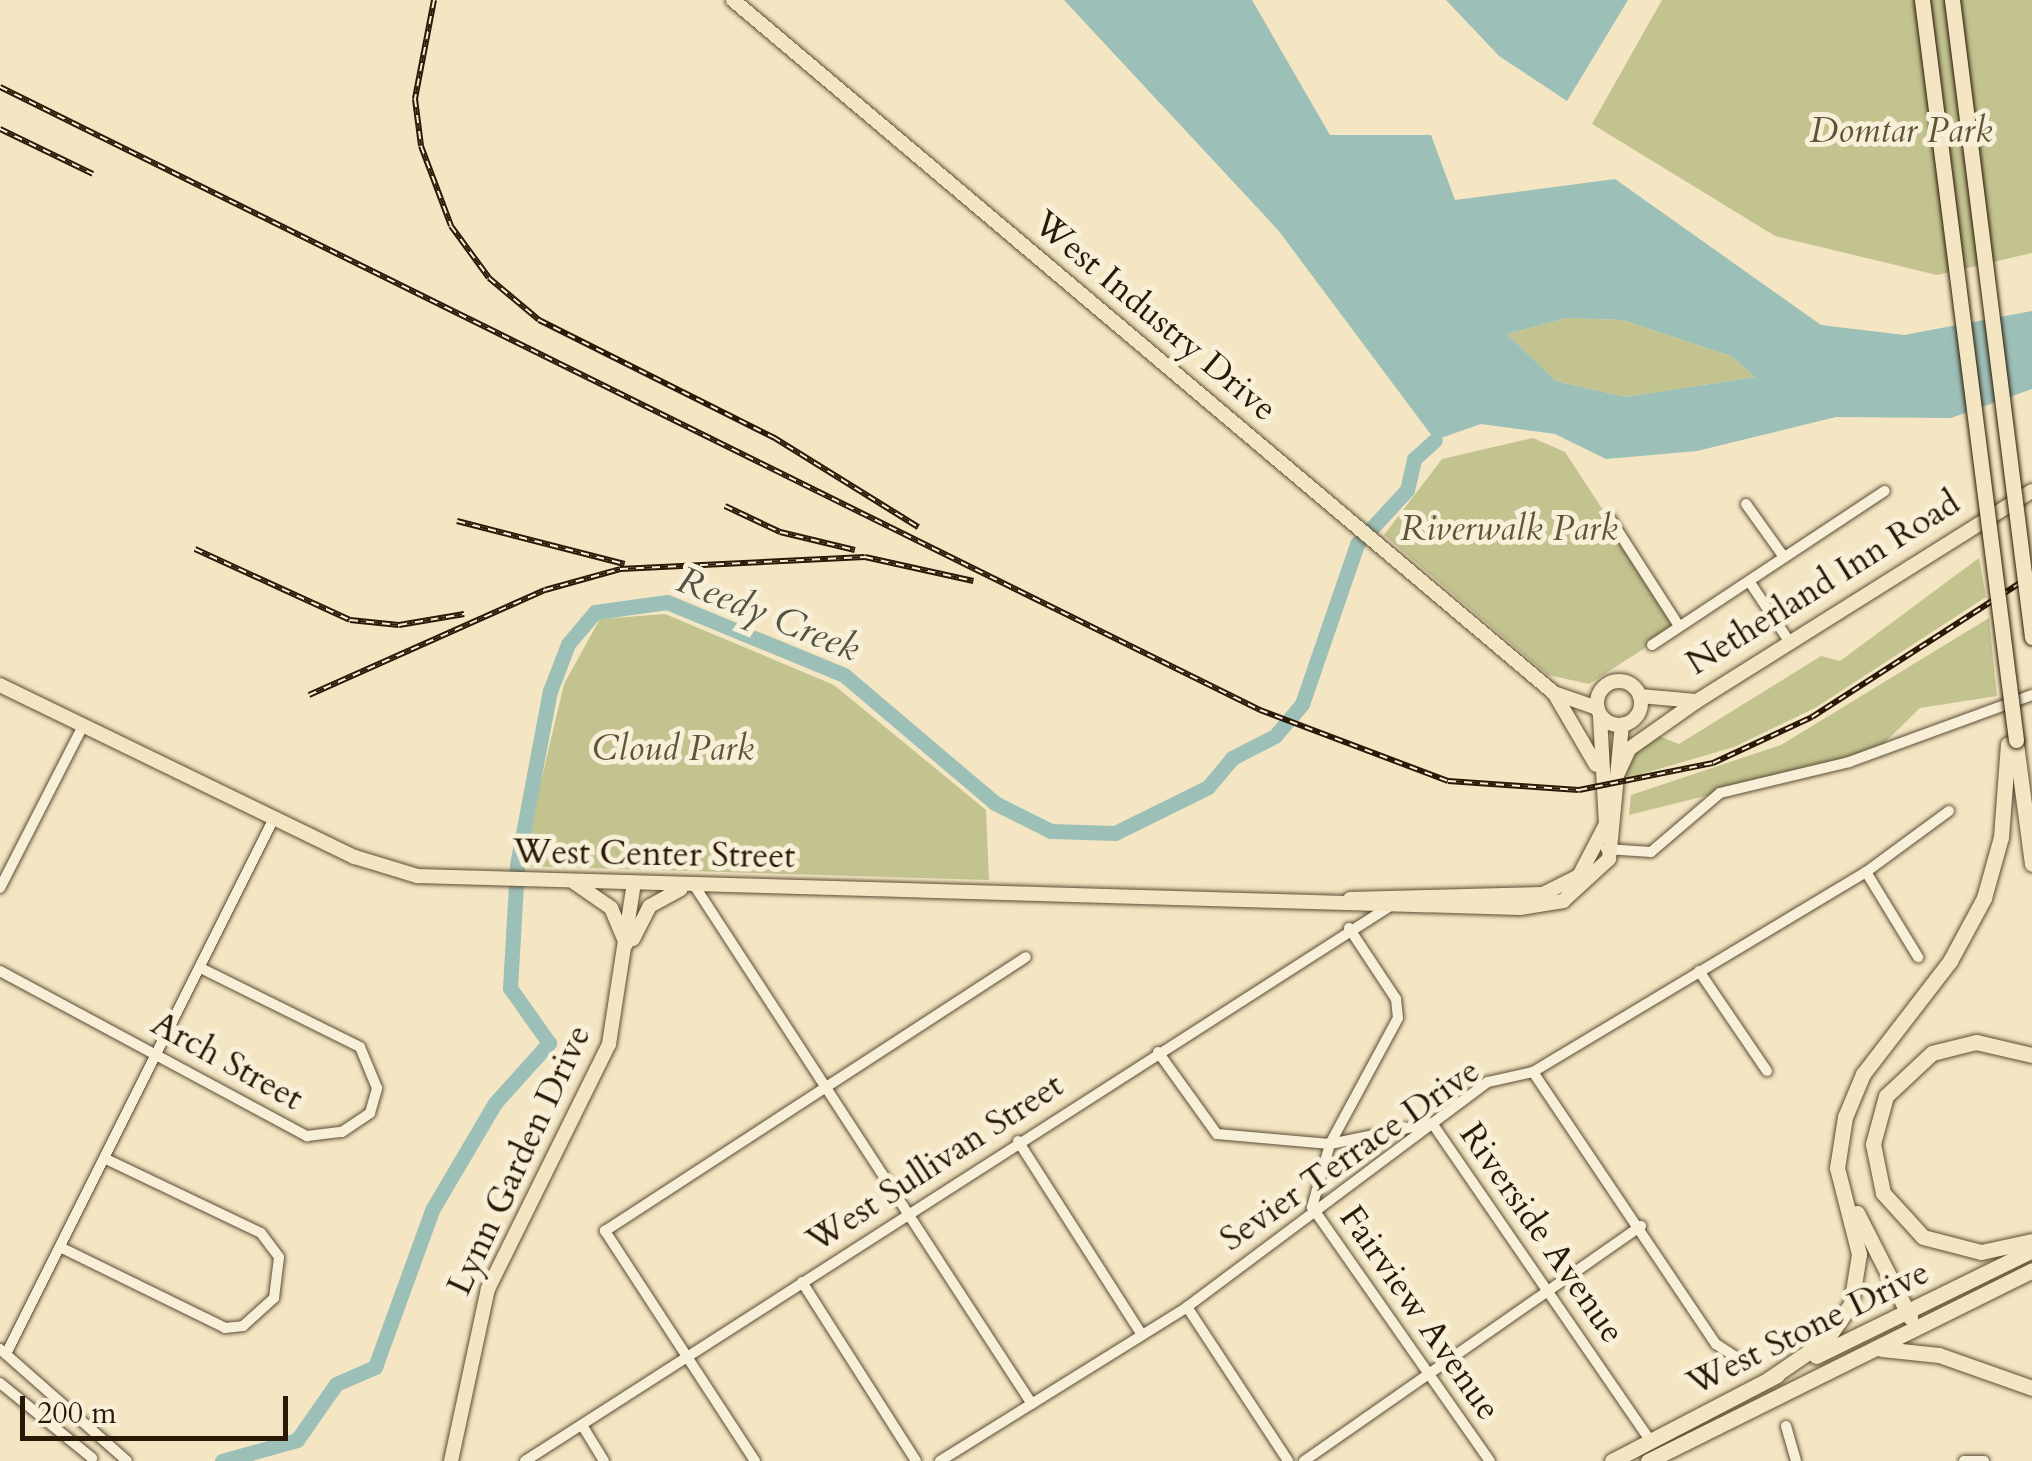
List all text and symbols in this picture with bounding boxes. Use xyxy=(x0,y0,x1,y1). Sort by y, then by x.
park label: Domtar Park xyxy=(1810,110,1992,152)
street label: West Industry Drive xyxy=(1025,202,1285,430)
street label: Netherland Inn Road xyxy=(1678,482,1968,684)
park label: Riverwalk Park xyxy=(1400,508,1618,550)
water label: Reedy Creek xyxy=(670,558,866,672)
park label: Cloud Park xyxy=(592,728,754,770)
street label: West Center Street xyxy=(512,831,796,877)
street label: Arch Street xyxy=(144,1002,310,1120)
street label: Lynn Garden Drive xyxy=(438,1018,600,1302)
street label: Sevier Terrace Drive xyxy=(1212,1050,1488,1260)
street label: West Sullivan Street xyxy=(799,1064,1071,1262)
street label: Riverside Avenue xyxy=(1450,1115,1634,1351)
street label: Fairview Avenue xyxy=(1331,1198,1509,1428)
street label: West Stone Drive xyxy=(1680,1251,1936,1405)
scale bar xyxy=(25,1376,292,1438)
text: 200 m xyxy=(37,1393,117,1434)

